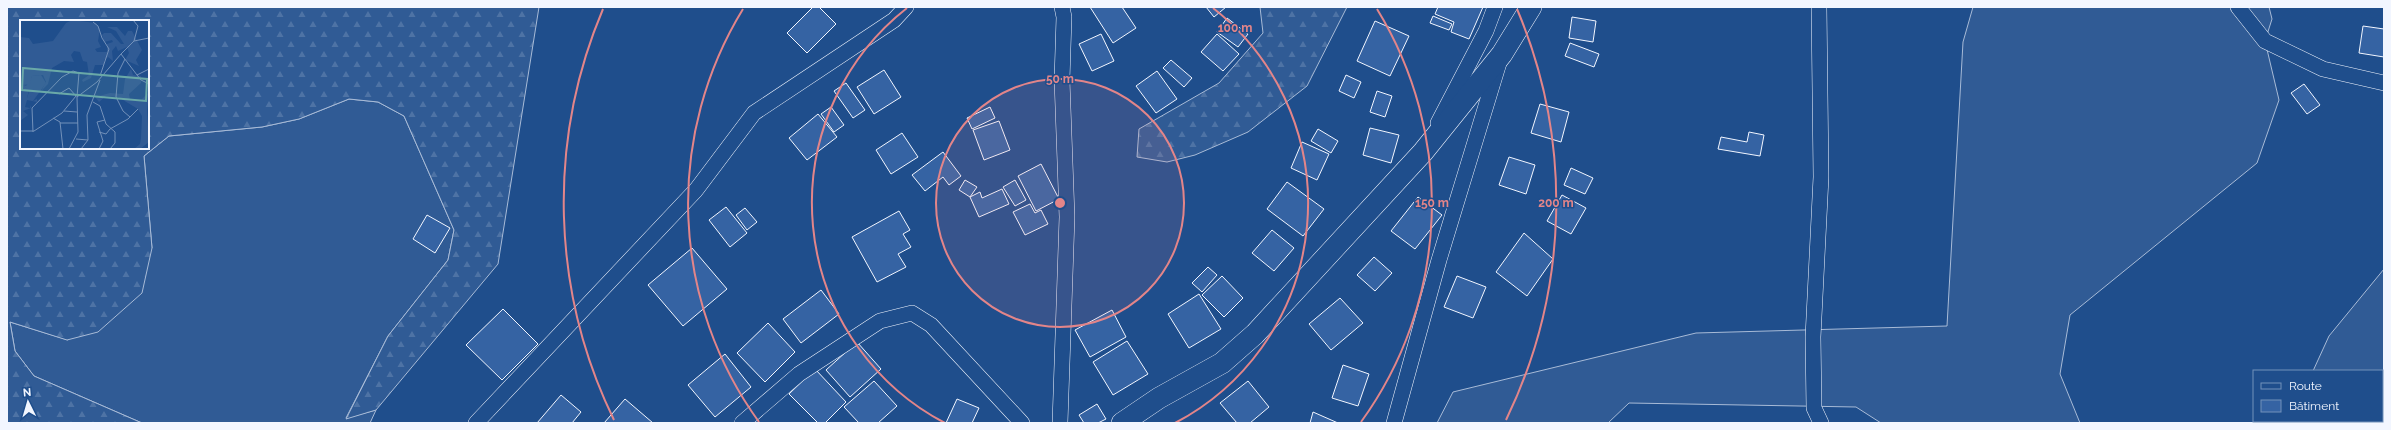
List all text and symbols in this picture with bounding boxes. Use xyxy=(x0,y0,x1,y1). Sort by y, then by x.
inset map xyxy=(20,20,149,149)
text: 100 m xyxy=(1218,21,1252,35)
text: 50 m xyxy=(1046,72,1074,86)
centre of rings xyxy=(1053,196,1067,210)
text: 150 m xyxy=(1415,196,1449,210)
text: 200 m xyxy=(1538,196,1574,210)
legend xyxy=(2253,370,2383,422)
text: Route xyxy=(2289,379,2322,393)
north arrow xyxy=(8,382,48,422)
text: N xyxy=(22,386,32,399)
text: Bâtiment xyxy=(2289,399,2339,413)

